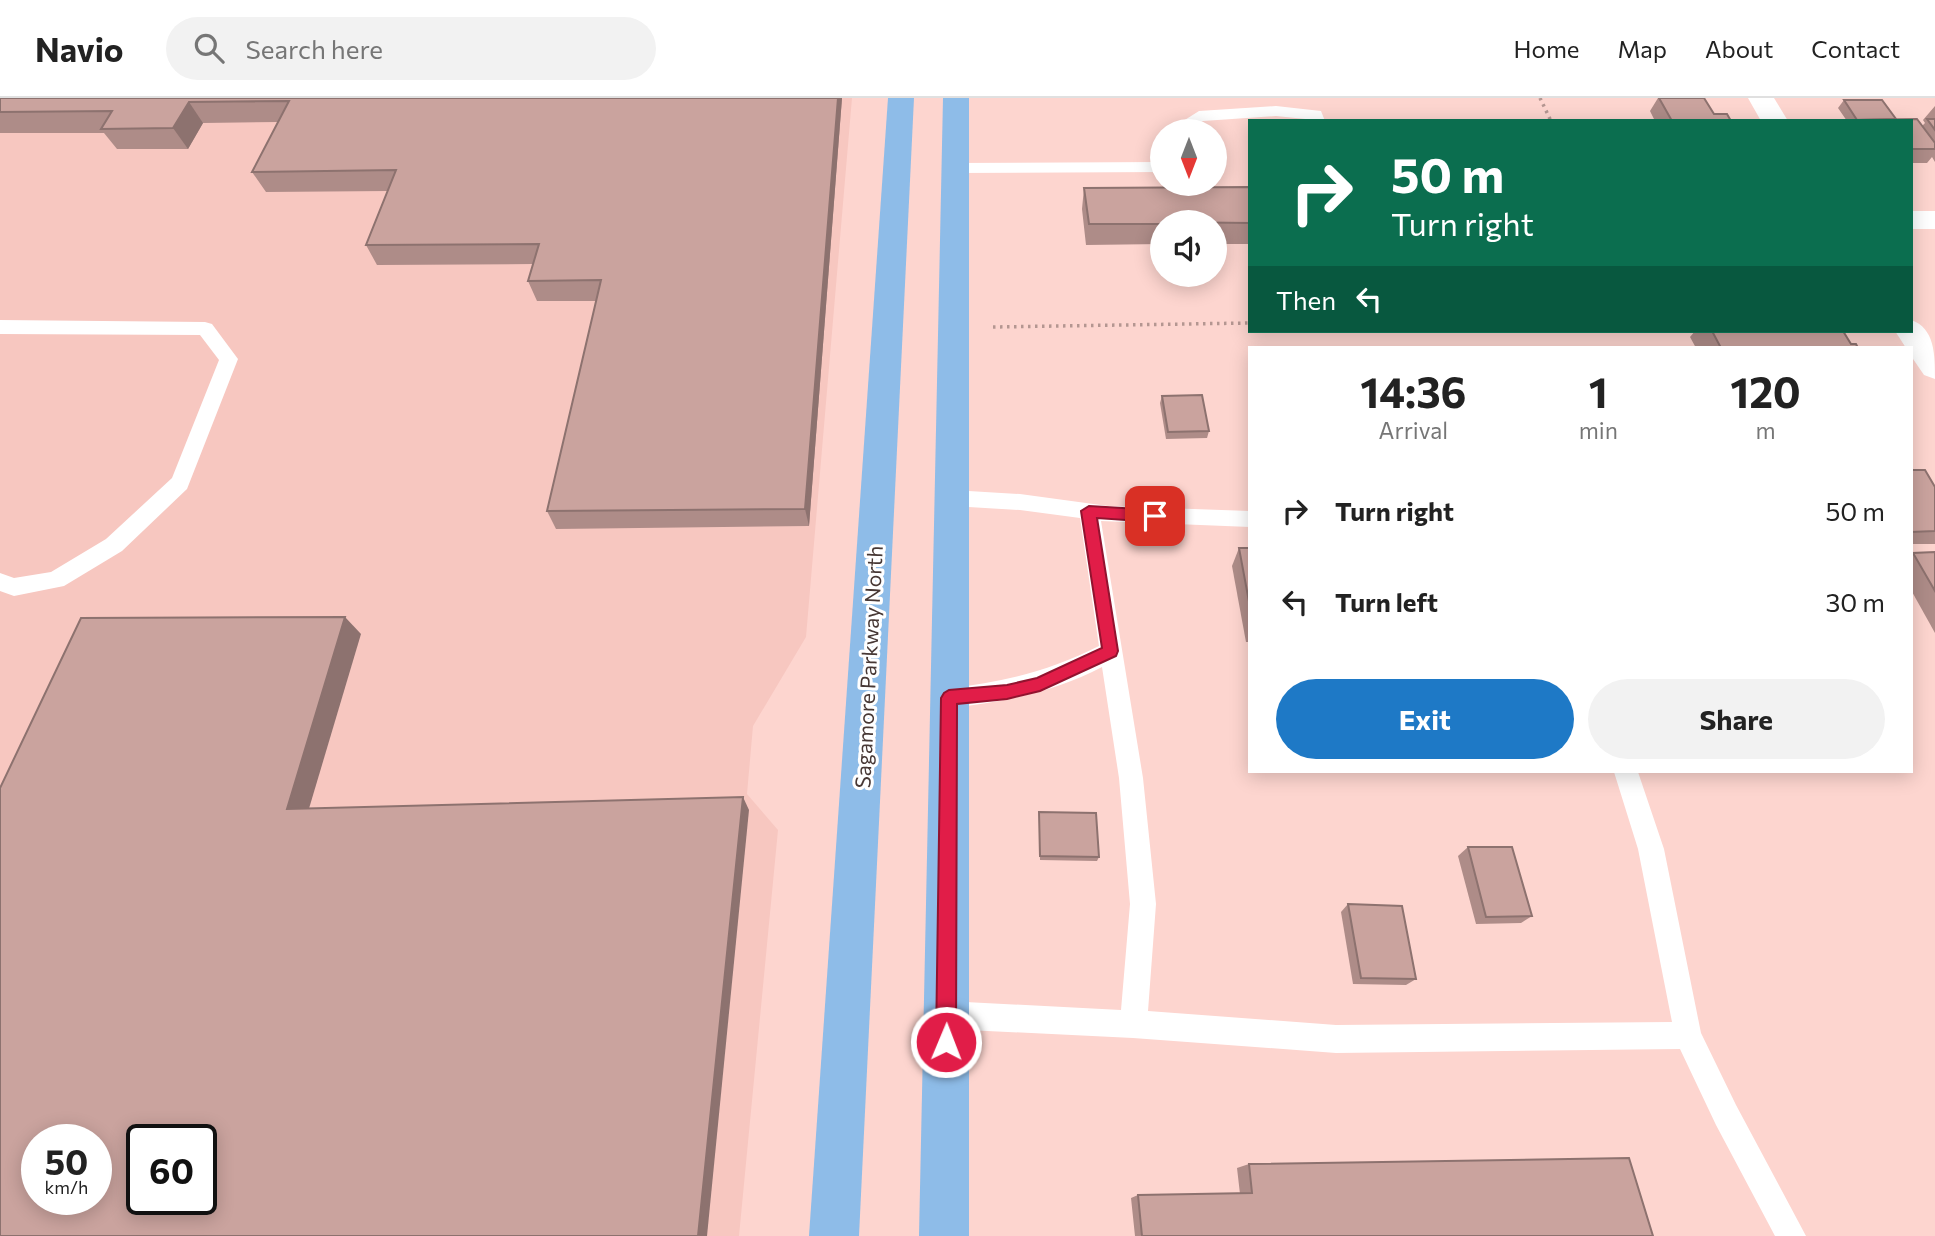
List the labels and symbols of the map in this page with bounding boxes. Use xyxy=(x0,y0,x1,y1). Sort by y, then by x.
north arrow xyxy=(1150,119,1227,196)
pin xyxy=(1125,486,1185,546)
street label: Sagamore Parkway North xyxy=(849,545,887,789)
position arrow xyxy=(909,1005,983,1079)
speed limit sign: 60 xyxy=(126,1124,217,1215)

